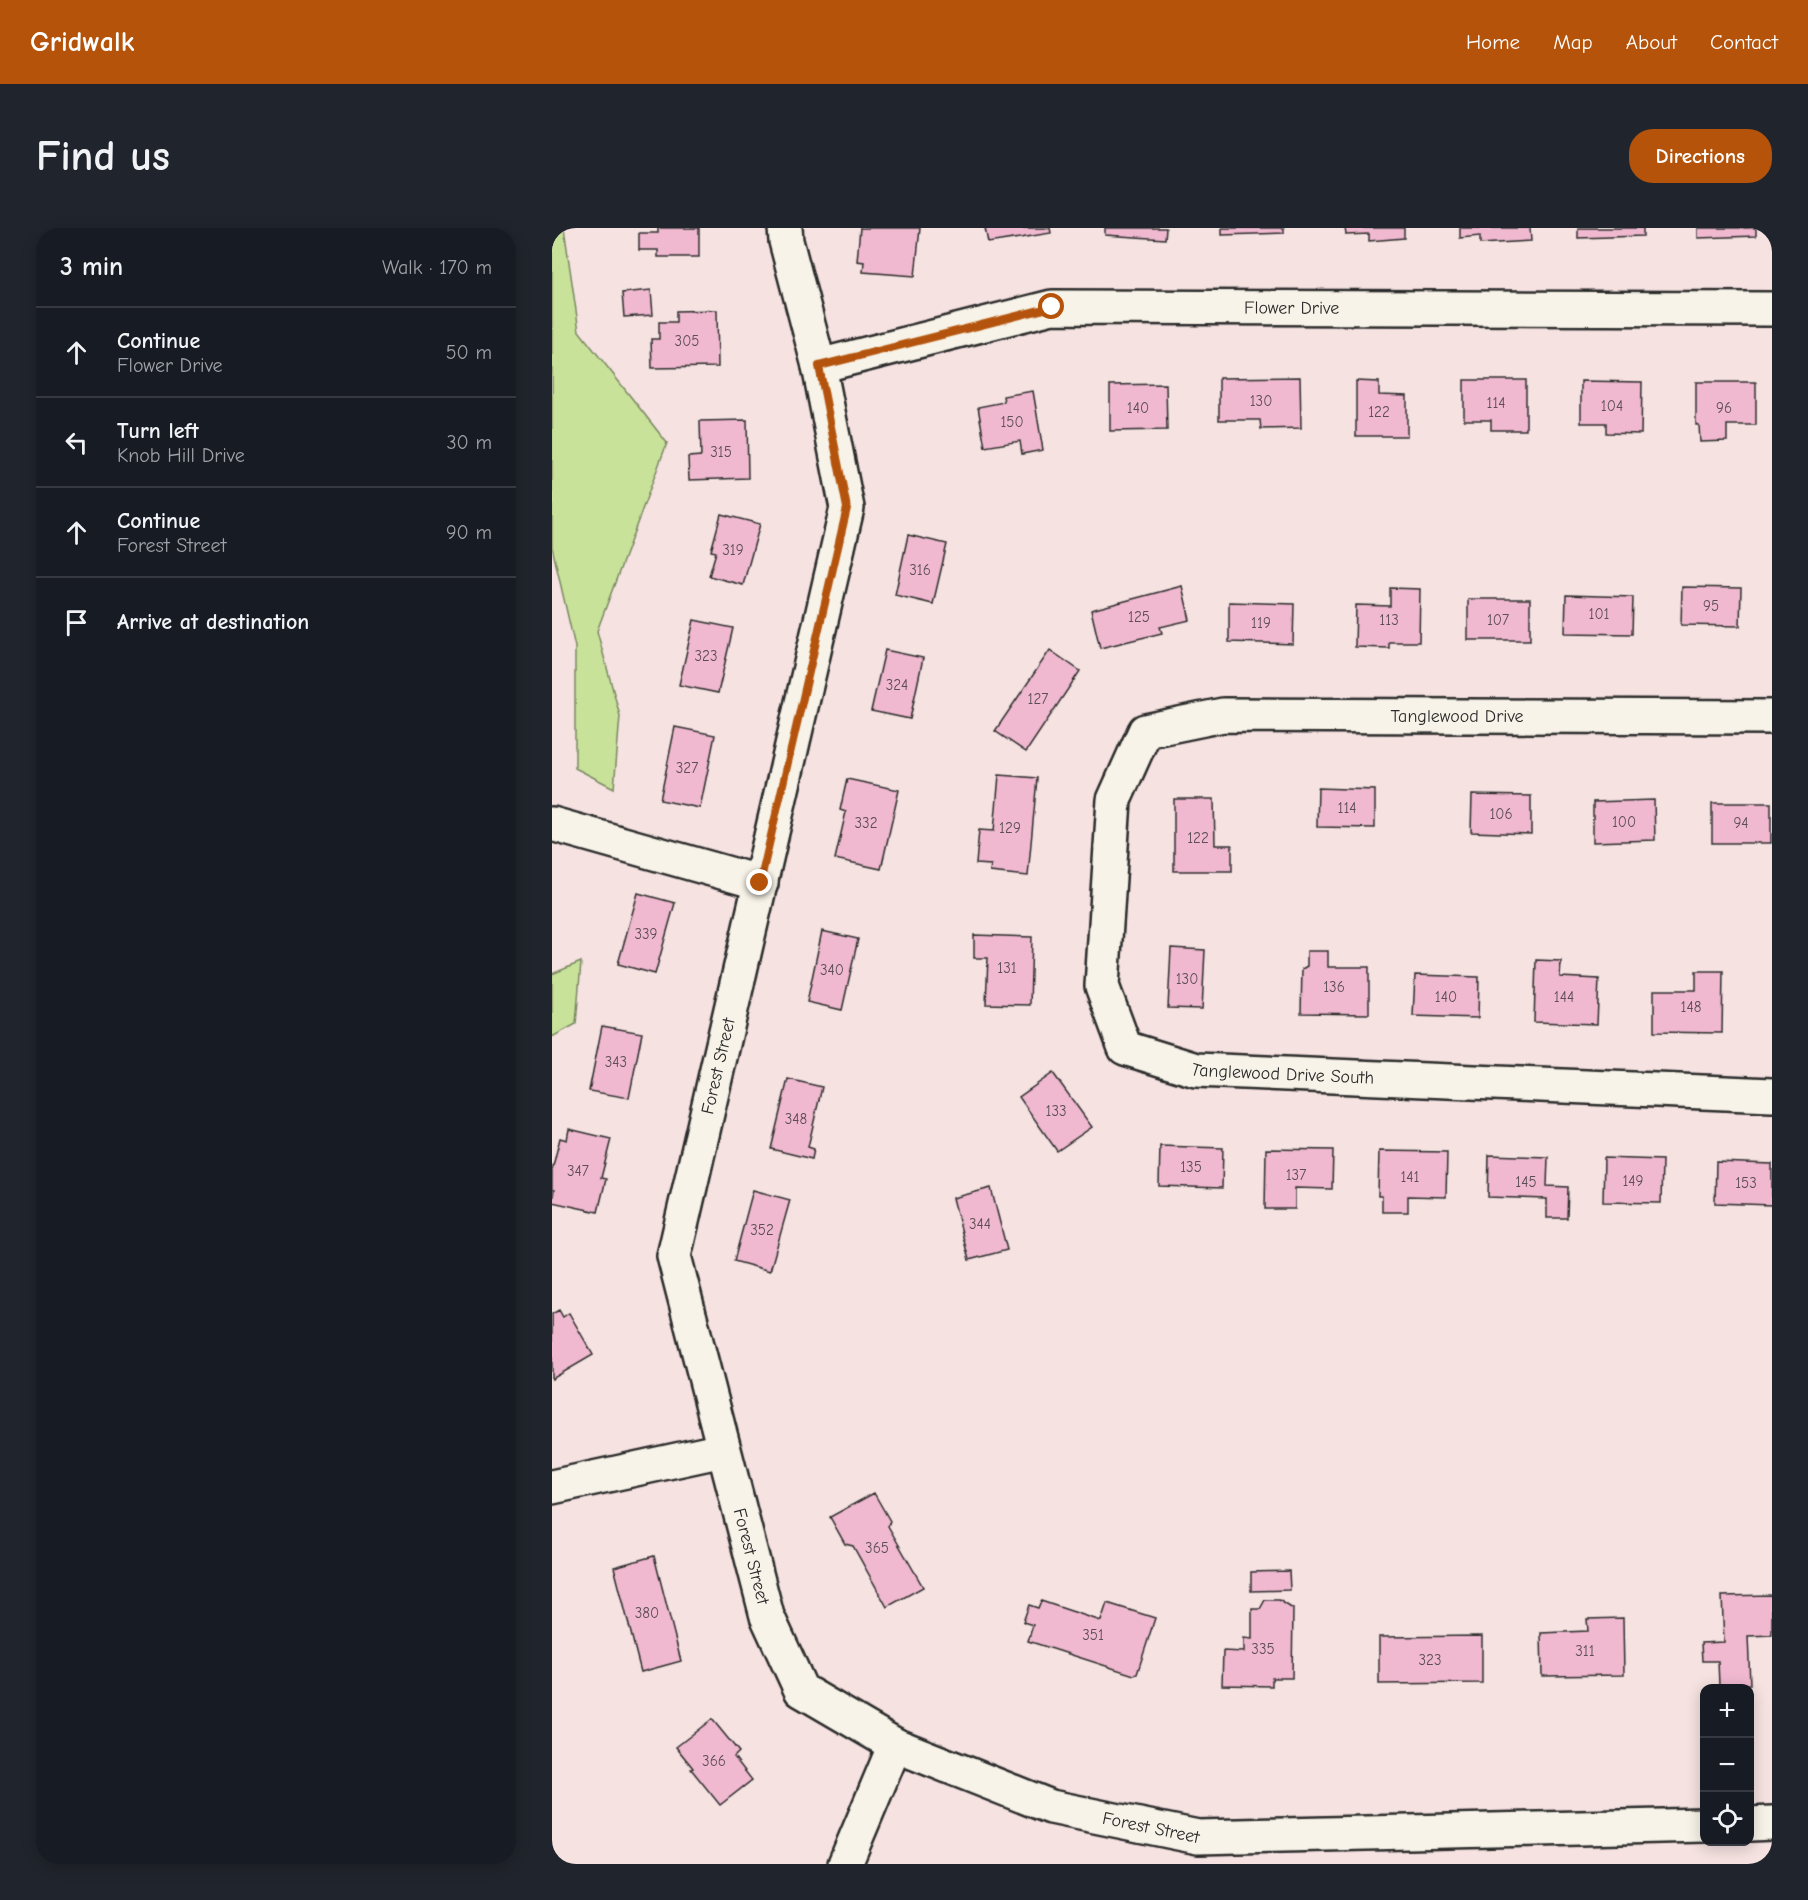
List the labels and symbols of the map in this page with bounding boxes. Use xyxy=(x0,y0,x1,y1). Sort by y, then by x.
route start xyxy=(1038,293,1064,319)
street label: Flower Drive xyxy=(1244,298,1339,319)
house number: 305 xyxy=(675,332,699,350)
house number: 130 xyxy=(1250,392,1272,410)
house number: 114 xyxy=(1486,394,1506,412)
house number: 104 xyxy=(1601,397,1623,415)
house number: 140 xyxy=(1127,399,1149,417)
house number: 96 xyxy=(1716,399,1732,417)
house number: 122 xyxy=(1368,403,1390,421)
house number: 150 xyxy=(1000,413,1024,431)
house number: 315 xyxy=(710,443,732,461)
house number: 319 xyxy=(722,541,744,559)
house number: 316 xyxy=(909,561,931,579)
house number: 95 xyxy=(1703,597,1719,615)
house number: 101 xyxy=(1588,605,1610,623)
house number: 125 xyxy=(1128,608,1150,626)
house number: 113 xyxy=(1379,611,1399,629)
house number: 107 xyxy=(1487,611,1509,629)
house number: 119 xyxy=(1251,614,1271,632)
house number: 323 xyxy=(694,647,718,665)
house number: 324 xyxy=(886,676,908,694)
house number: 127 xyxy=(1028,690,1048,708)
street label: Tanglewood Drive xyxy=(1390,706,1524,727)
house number: 327 xyxy=(676,759,698,777)
house number: 114 xyxy=(1337,799,1357,817)
house number: 106 xyxy=(1489,805,1513,823)
house number: 100 xyxy=(1612,813,1636,831)
house number: 332 xyxy=(854,814,878,832)
house number: 94 xyxy=(1733,814,1749,832)
house number: 129 xyxy=(999,819,1021,837)
house number: 122 xyxy=(1187,829,1209,847)
route end xyxy=(746,869,772,895)
house number: 339 xyxy=(634,925,658,943)
house number: 131 xyxy=(997,959,1017,977)
house number: 340 xyxy=(820,961,844,979)
house number: 130 xyxy=(1176,970,1198,988)
house number: 136 xyxy=(1323,978,1345,996)
house number: 140 xyxy=(1435,988,1457,1006)
house number: 144 xyxy=(1554,988,1574,1006)
house number: 148 xyxy=(1681,998,1701,1016)
street label: Forest Street xyxy=(697,1015,740,1116)
house number: 343 xyxy=(605,1053,627,1071)
street label: Tanglewood Drive South xyxy=(1188,1059,1375,1089)
house number: 133 xyxy=(1045,1102,1067,1120)
house number: 348 xyxy=(785,1110,807,1128)
house number: 135 xyxy=(1180,1158,1202,1176)
house number: 347 xyxy=(567,1162,589,1180)
house number: 137 xyxy=(1286,1166,1306,1184)
house number: 141 xyxy=(1400,1168,1420,1186)
house number: 149 xyxy=(1622,1172,1644,1190)
house number: 145 xyxy=(1515,1173,1537,1191)
house number: 153 xyxy=(1735,1174,1757,1192)
house number: 344 xyxy=(969,1215,991,1233)
house number: 352 xyxy=(750,1221,774,1239)
street label: Forest Street xyxy=(729,1506,774,1608)
house number: 365 xyxy=(865,1539,889,1557)
house number: 380 xyxy=(635,1604,659,1622)
house number: 351 xyxy=(1082,1626,1104,1644)
house number: 335 xyxy=(1251,1640,1275,1658)
house number: 311 xyxy=(1575,1642,1595,1660)
house number: 323 xyxy=(1418,1651,1442,1669)
house number: 366 xyxy=(702,1752,726,1770)
street label: Forest Street xyxy=(1101,1808,1202,1848)

